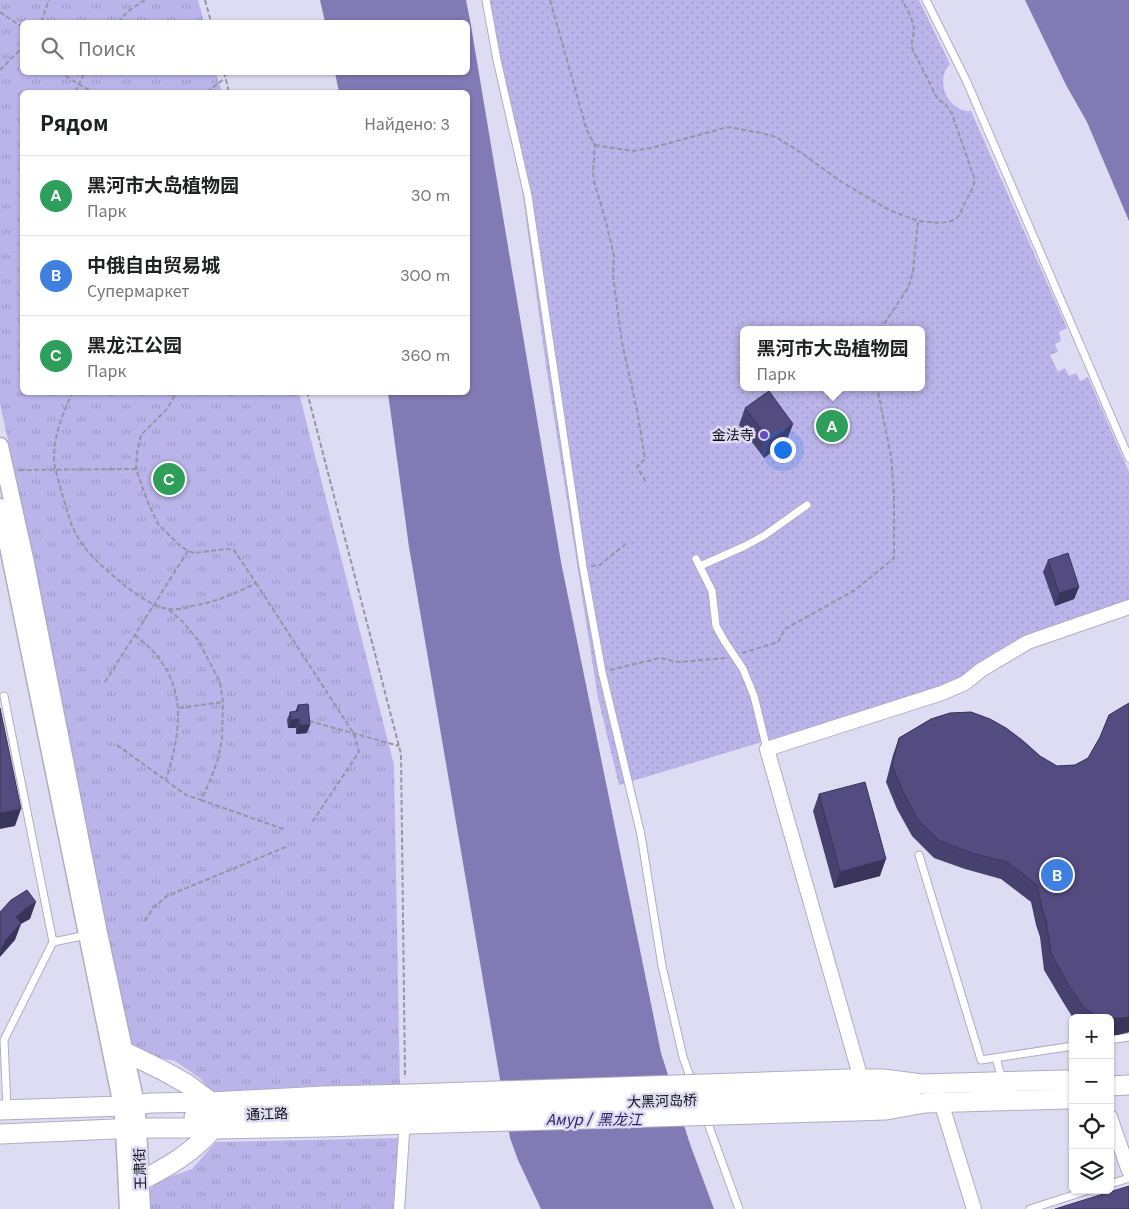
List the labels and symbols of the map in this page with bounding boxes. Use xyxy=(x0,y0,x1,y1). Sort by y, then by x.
pin: A xyxy=(816,407,848,445)
place label: 金法寺 xyxy=(712,426,754,444)
marker: 金法寺 xyxy=(758,429,770,441)
your location xyxy=(770,437,796,463)
pin: C xyxy=(153,460,185,498)
pin: B xyxy=(1041,856,1073,894)
street label: 大黑河岛桥 xyxy=(627,1091,697,1111)
street label: 通江路 xyxy=(246,1104,288,1124)
water label: Амур / 黑龙江 xyxy=(546,1110,644,1130)
street label: 王肃街 xyxy=(130,1148,150,1190)

